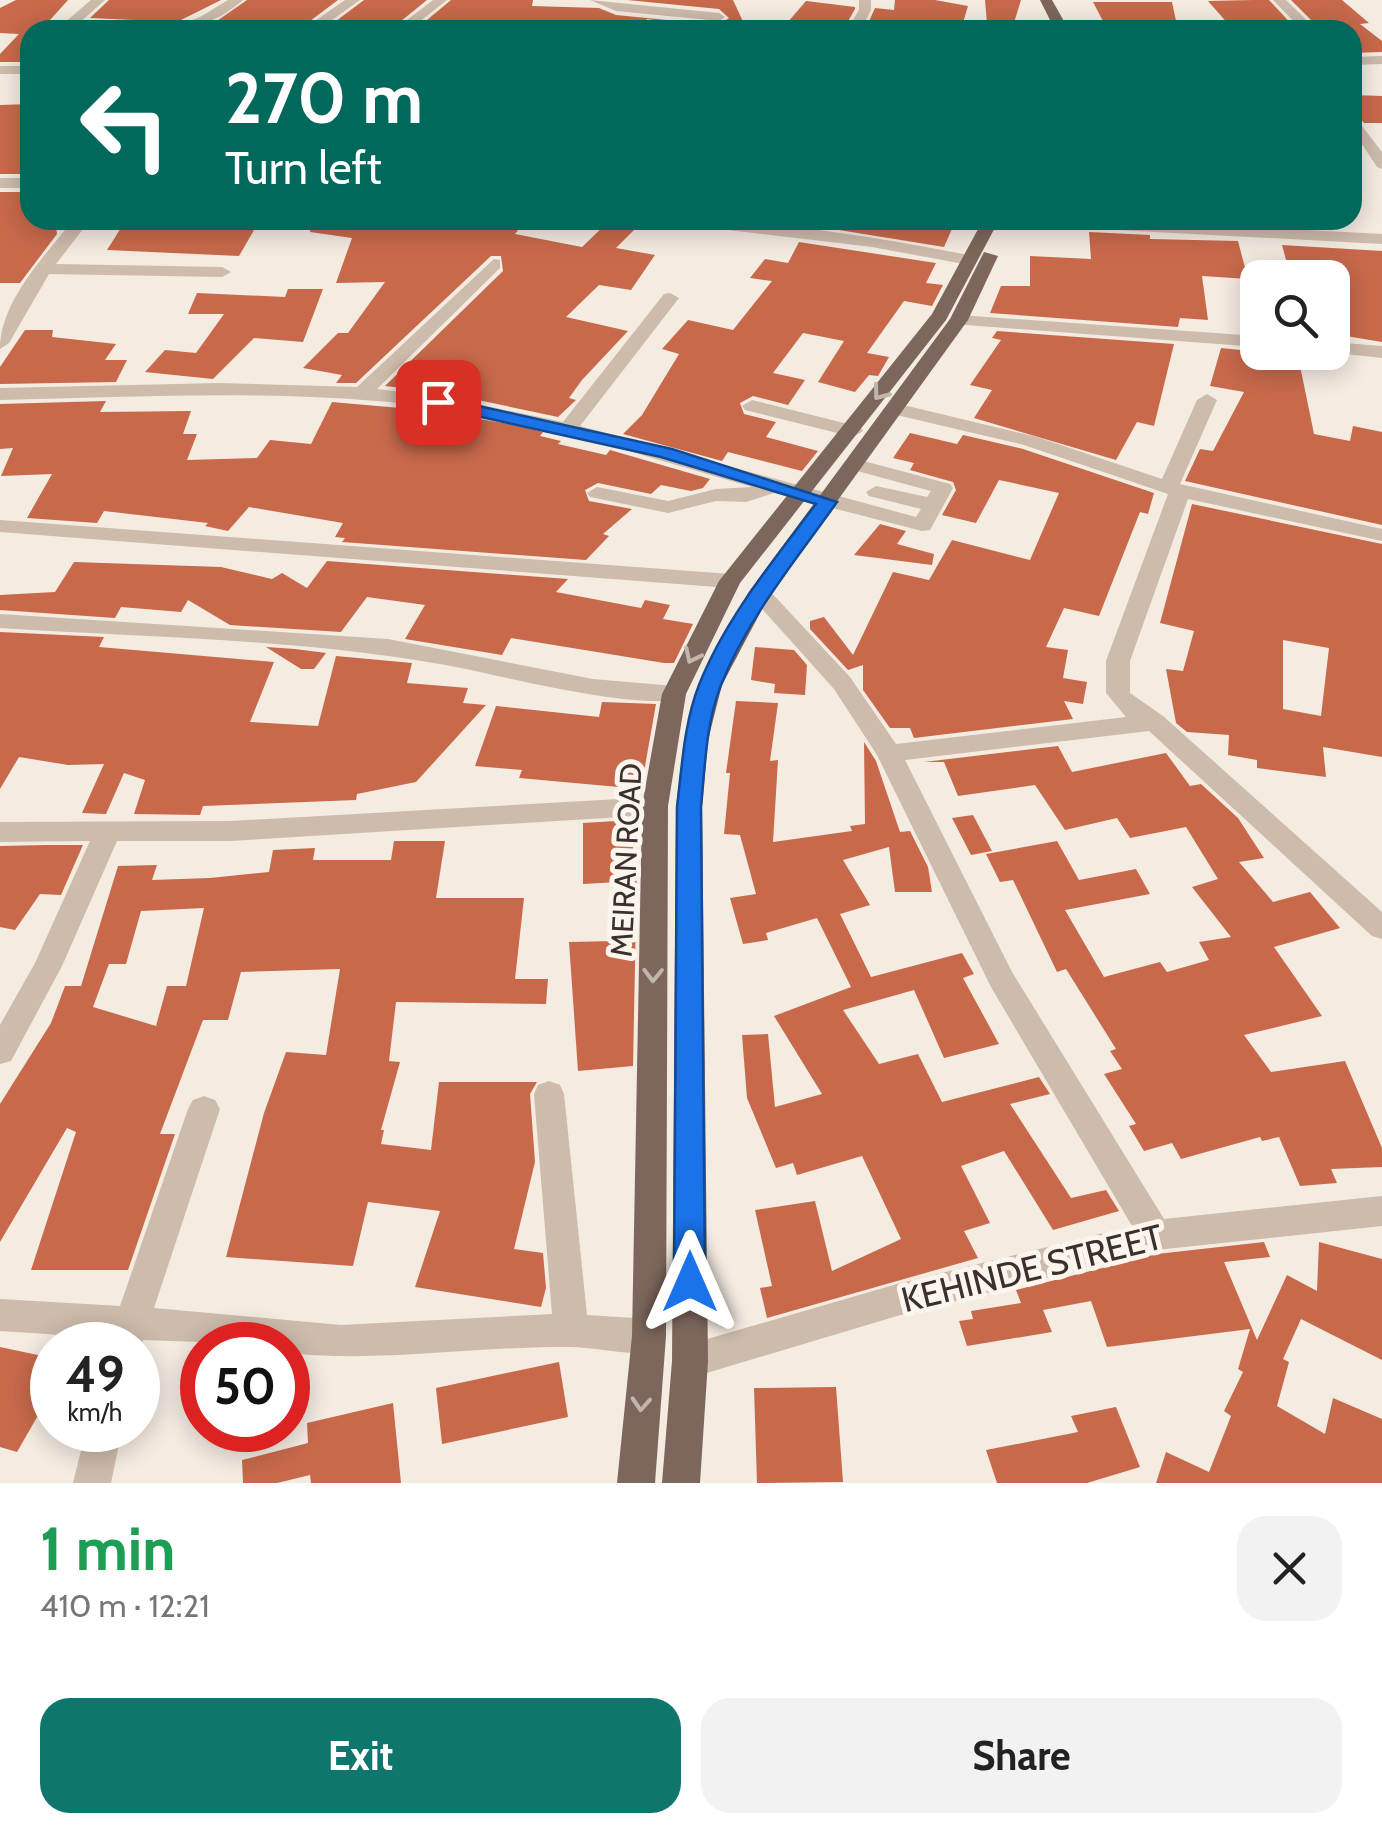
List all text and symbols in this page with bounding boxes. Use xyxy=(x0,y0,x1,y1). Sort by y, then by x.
text: 270 m xyxy=(225,55,423,141)
icon: left xyxy=(60,60,190,190)
text: Turn left xyxy=(225,141,382,195)
map controls xyxy=(1240,260,1350,370)
button: search xyxy=(1240,260,1350,370)
pin xyxy=(396,360,481,445)
icon: arrive xyxy=(411,375,466,430)
one-way arrow xyxy=(875,382,892,400)
one-way arrow xyxy=(685,646,705,664)
street label: MEIRAN ROAD xyxy=(602,762,650,958)
one-way arrow xyxy=(642,968,664,983)
street label: KEHINDE STREET xyxy=(897,1215,1167,1321)
position arrow xyxy=(638,1230,742,1334)
speed limit sign: 50 xyxy=(180,1322,310,1452)
text: 49 xyxy=(65,1344,125,1405)
text: km/h xyxy=(68,1397,122,1427)
one-way arrow xyxy=(631,1397,653,1413)
text: 1 min xyxy=(40,1512,175,1585)
button: close xyxy=(1237,1516,1342,1621)
text: 410 m · 12:21 xyxy=(40,1586,210,1625)
button: Exit xyxy=(40,1698,681,1813)
button: Share xyxy=(701,1698,1342,1813)

